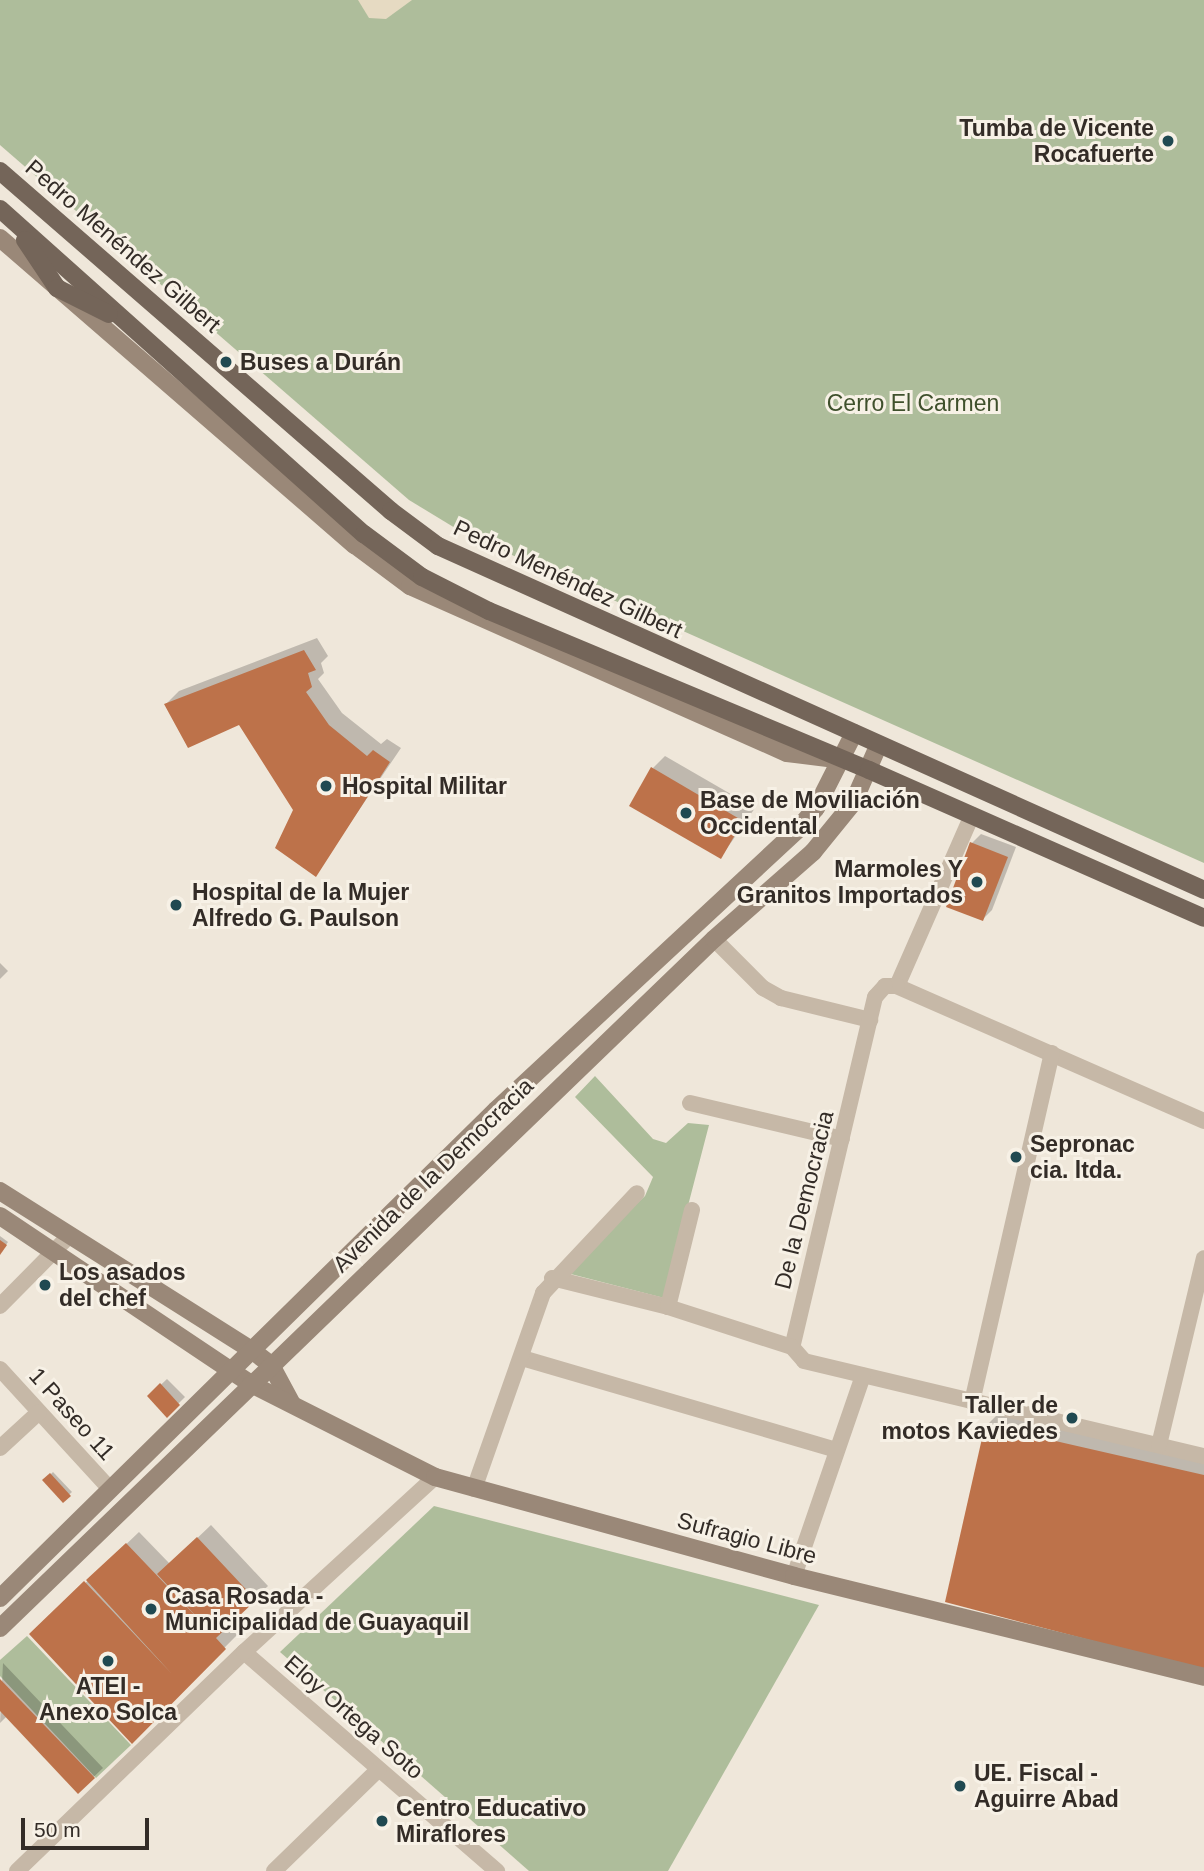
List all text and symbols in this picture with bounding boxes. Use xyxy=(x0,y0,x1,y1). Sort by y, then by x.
place label: Tumba de Vicente Rocafuerte xyxy=(959,114,1154,168)
marker: Tumba de Vicente Rocafuerte xyxy=(1160,133,1176,149)
street label: Pedro Menéndez Gilbert xyxy=(20,154,226,338)
place label: Buses a Durán xyxy=(240,348,401,376)
marker: Buses a Durán xyxy=(218,354,234,370)
park label: Cerro El Carmen xyxy=(827,389,999,417)
street label: Pedro Menéndez Gilbert xyxy=(449,514,687,644)
place label: Hospital Militar xyxy=(342,772,507,800)
marker: Hospital Militar xyxy=(316,776,336,796)
place label: Base de Moviliación Occidental xyxy=(700,786,920,840)
marker: Base de Moviliación Occidental xyxy=(678,805,694,821)
place label: Marmoles Y Granitos Importados xyxy=(737,855,963,909)
marker: Marmoles Y Granitos Importados xyxy=(969,874,985,890)
place label: Hospital de la Mujer Alfredo G. Paulson xyxy=(192,878,409,932)
marker: Hospital de la Mujer Alfredo G. Paulson xyxy=(166,895,186,915)
street label: Avenida de la Democracia xyxy=(327,1072,539,1278)
street label: De la Democracia xyxy=(768,1108,840,1292)
place label: Sepronac cia. ltda. xyxy=(1030,1130,1135,1184)
marker: Sepronac cia. ltda. xyxy=(1008,1149,1024,1165)
place label: Los asados del chef xyxy=(59,1258,186,1312)
marker: Los asados del chef xyxy=(37,1277,53,1293)
street label: 1 Paseo 11 xyxy=(23,1362,121,1466)
place label: Taller de motos Kaviedes xyxy=(882,1391,1058,1445)
marker: Taller de motos Kaviedes xyxy=(1064,1410,1080,1426)
street label: Sufragio Libre xyxy=(674,1506,820,1570)
place label: Casa Rosada - Municipalidad de Guayaquil xyxy=(165,1582,469,1636)
marker: Casa Rosada - Municipalidad de Guayaquil xyxy=(143,1601,159,1617)
street label: Eloy Ortega Soto xyxy=(279,1649,429,1785)
marker: ATEI - Anexo Solca xyxy=(100,1653,116,1669)
place label: ATEI - Anexo Solca xyxy=(39,1672,177,1726)
place label: UE. Fiscal - Aguirre Abad xyxy=(974,1759,1120,1813)
marker: UE. Fiscal - Aguirre Abad xyxy=(952,1778,968,1794)
place label: Centro Educativo Miraflores xyxy=(396,1794,586,1848)
scale bar xyxy=(24,1804,152,1848)
marker: Centro Educativo Miraflores xyxy=(374,1813,390,1829)
text: 50 m xyxy=(34,1818,81,1841)

